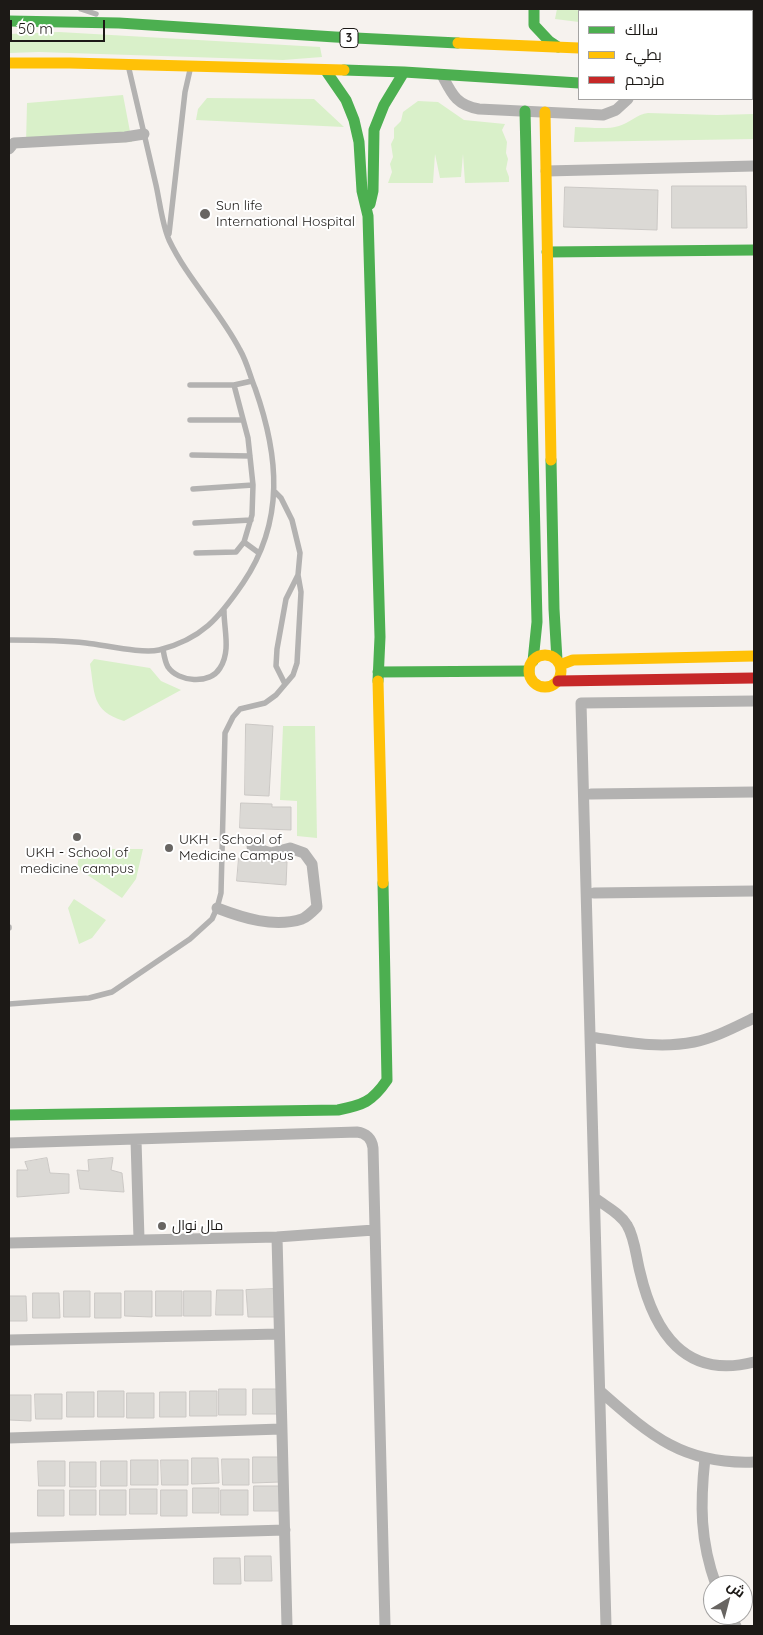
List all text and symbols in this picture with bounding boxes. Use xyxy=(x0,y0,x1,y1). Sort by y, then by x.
scale bar xyxy=(12,10,108,42)
legend xyxy=(578,10,753,100)
text: 50 m xyxy=(18,19,53,38)
text: سالك xyxy=(625,20,658,39)
road number: 3 xyxy=(340,28,358,48)
text: بطيء xyxy=(625,45,662,64)
text: مزدحم xyxy=(625,70,665,89)
place label: Sun life International Hospital xyxy=(216,198,355,230)
marker: Sun life International Hospital xyxy=(198,207,212,221)
marker: UKH - School of medicine campus xyxy=(71,831,83,843)
place label: UKH - School of Medicine Campus xyxy=(179,832,293,864)
marker: UKH - School of Medicine Campus xyxy=(163,842,175,854)
place label: UKH - School of medicine campus xyxy=(20,845,134,878)
place label: مال نوال xyxy=(172,1218,223,1234)
marker: مال نوال xyxy=(156,1220,168,1232)
north arrow xyxy=(703,1575,753,1625)
text: ش xyxy=(724,1576,749,1601)

